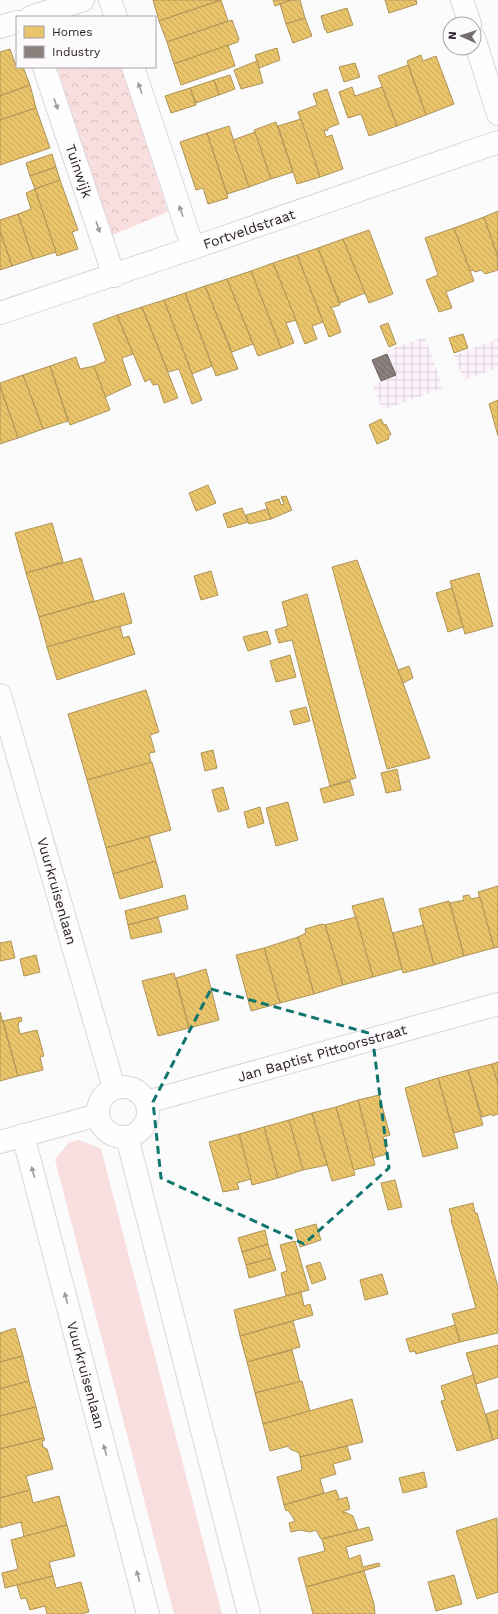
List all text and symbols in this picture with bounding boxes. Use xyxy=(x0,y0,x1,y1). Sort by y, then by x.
legend xyxy=(16,16,156,68)
north arrow xyxy=(442,16,482,56)
text: Homes xyxy=(52,25,93,39)
text: N xyxy=(446,31,459,40)
text: Industry xyxy=(52,45,101,59)
one-way arrow xyxy=(136,82,142,94)
one-way arrow xyxy=(53,98,59,110)
street label: Tuinwijk xyxy=(62,142,96,200)
one-way arrow xyxy=(178,205,184,217)
street label: Fortveldstraat xyxy=(201,206,297,252)
one-way arrow xyxy=(95,222,101,234)
street label: Vuurkruisenlaan xyxy=(34,836,80,946)
street label: Jan Baptist Pittoorsstraat xyxy=(236,1021,409,1085)
one-way arrow xyxy=(30,1166,36,1178)
one-way arrow xyxy=(62,1291,68,1304)
street label: Vuurkruisenlaan xyxy=(64,1320,108,1430)
one-way arrow xyxy=(102,1444,108,1457)
one-way arrow xyxy=(135,1570,141,1582)

